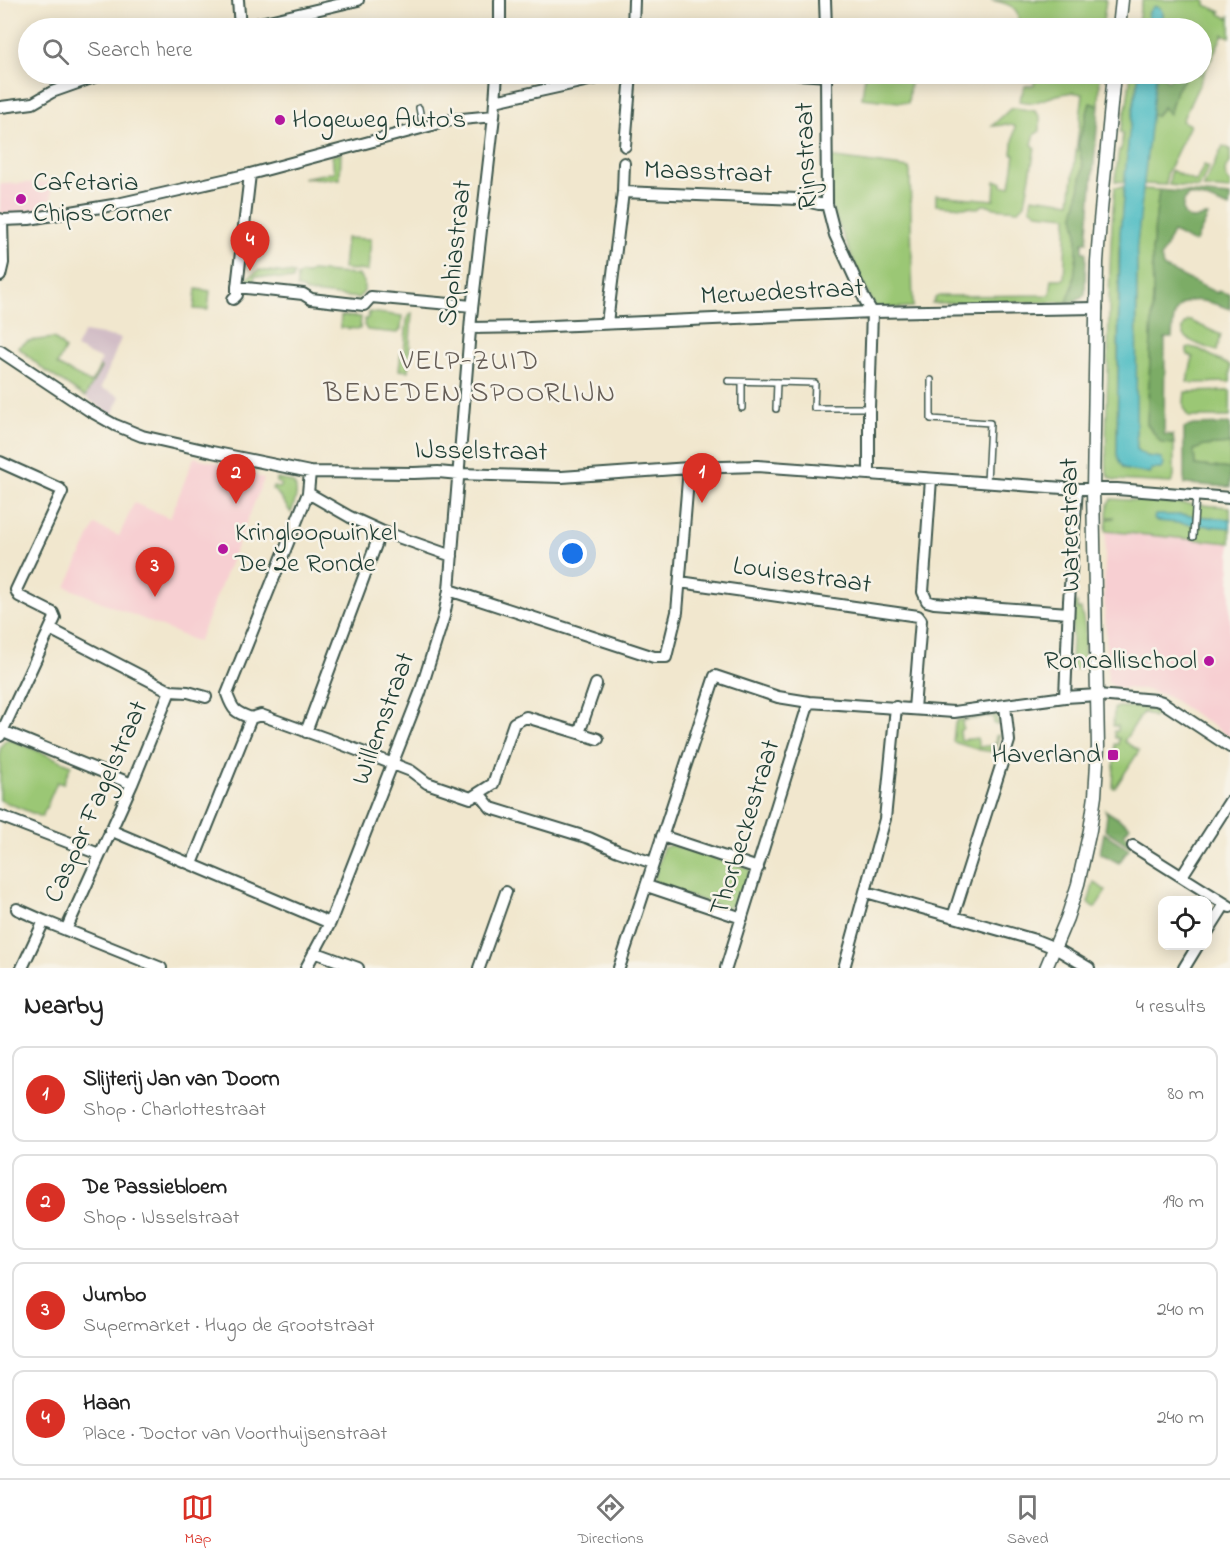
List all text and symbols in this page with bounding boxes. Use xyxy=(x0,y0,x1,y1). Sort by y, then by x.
search box xyxy=(18,18,1212,84)
icon: search xyxy=(39,35,72,68)
text: Search here xyxy=(87,35,192,67)
place label: Hogeweg Auto's xyxy=(292,101,466,140)
street label: Rijnstraat xyxy=(786,101,828,211)
marker: Hogeweg Auto's xyxy=(273,113,287,127)
street label: Maasstraat xyxy=(643,151,773,195)
place label: Cafetaria Chips Corner xyxy=(33,164,172,234)
street label: Sophiastraat xyxy=(429,178,483,328)
marker: Cafetaria Chips Corner xyxy=(14,192,28,206)
pin: 4 xyxy=(230,222,270,271)
street label: Merwedestraat xyxy=(699,269,865,317)
district label: VELP-ZUID BENEDEN SPOORLIJN xyxy=(322,342,617,415)
street label: IJsselstraat xyxy=(414,431,548,473)
pin: 2 xyxy=(216,454,256,504)
pin: 1 xyxy=(682,454,722,503)
street label: Waterstraat xyxy=(1050,457,1092,593)
place label: Kringloopwinkel De 2e Ronde xyxy=(234,514,397,584)
your location xyxy=(558,539,587,568)
marker: Kringloopwinkel De 2e Ronde xyxy=(216,542,230,556)
street label: Louisestraat xyxy=(730,547,874,605)
pin: 3 xyxy=(136,548,174,597)
place label: Roncallischool xyxy=(1044,642,1197,681)
street label: Willemstraat xyxy=(342,647,426,791)
marker: Roncallischool xyxy=(1202,654,1216,668)
street label: Caspar Fagelstraat xyxy=(35,695,159,909)
street label: Thorbeckestraat xyxy=(701,735,791,921)
place label: Haverland xyxy=(991,736,1101,775)
marker: Haverland xyxy=(1106,748,1120,762)
map controls xyxy=(1158,896,1212,950)
button: locate xyxy=(1158,896,1212,950)
text: Nearby xyxy=(24,988,103,1026)
text: 4 results xyxy=(1136,993,1206,1022)
text: Slijterij Jan van Doorn xyxy=(83,1064,279,1096)
text: 1 xyxy=(42,1080,49,1109)
text: 80 m xyxy=(1167,1080,1204,1109)
text: Shop · Charlottestraat xyxy=(83,1096,266,1125)
text: De Passiebloem xyxy=(83,1172,227,1204)
text: 2 xyxy=(41,1188,50,1217)
text: 190 m xyxy=(1162,1188,1204,1217)
text: Shop · IJsselstraat xyxy=(83,1204,239,1233)
text: Jumbo xyxy=(83,1280,146,1312)
text: 3 xyxy=(41,1296,50,1325)
text: 240 m xyxy=(1157,1296,1204,1325)
text: Supermarket · Hugo de Grootstraat xyxy=(83,1312,375,1341)
text: Haan xyxy=(83,1388,130,1420)
text: 4 xyxy=(41,1404,50,1433)
text: 240 m xyxy=(1157,1404,1204,1433)
text: Place · Doctor van Voorthuijsenstraat xyxy=(83,1420,387,1449)
tab: Map xyxy=(181,1491,214,1551)
tab: Directions xyxy=(577,1491,644,1551)
tab: Saved xyxy=(1007,1491,1049,1551)

